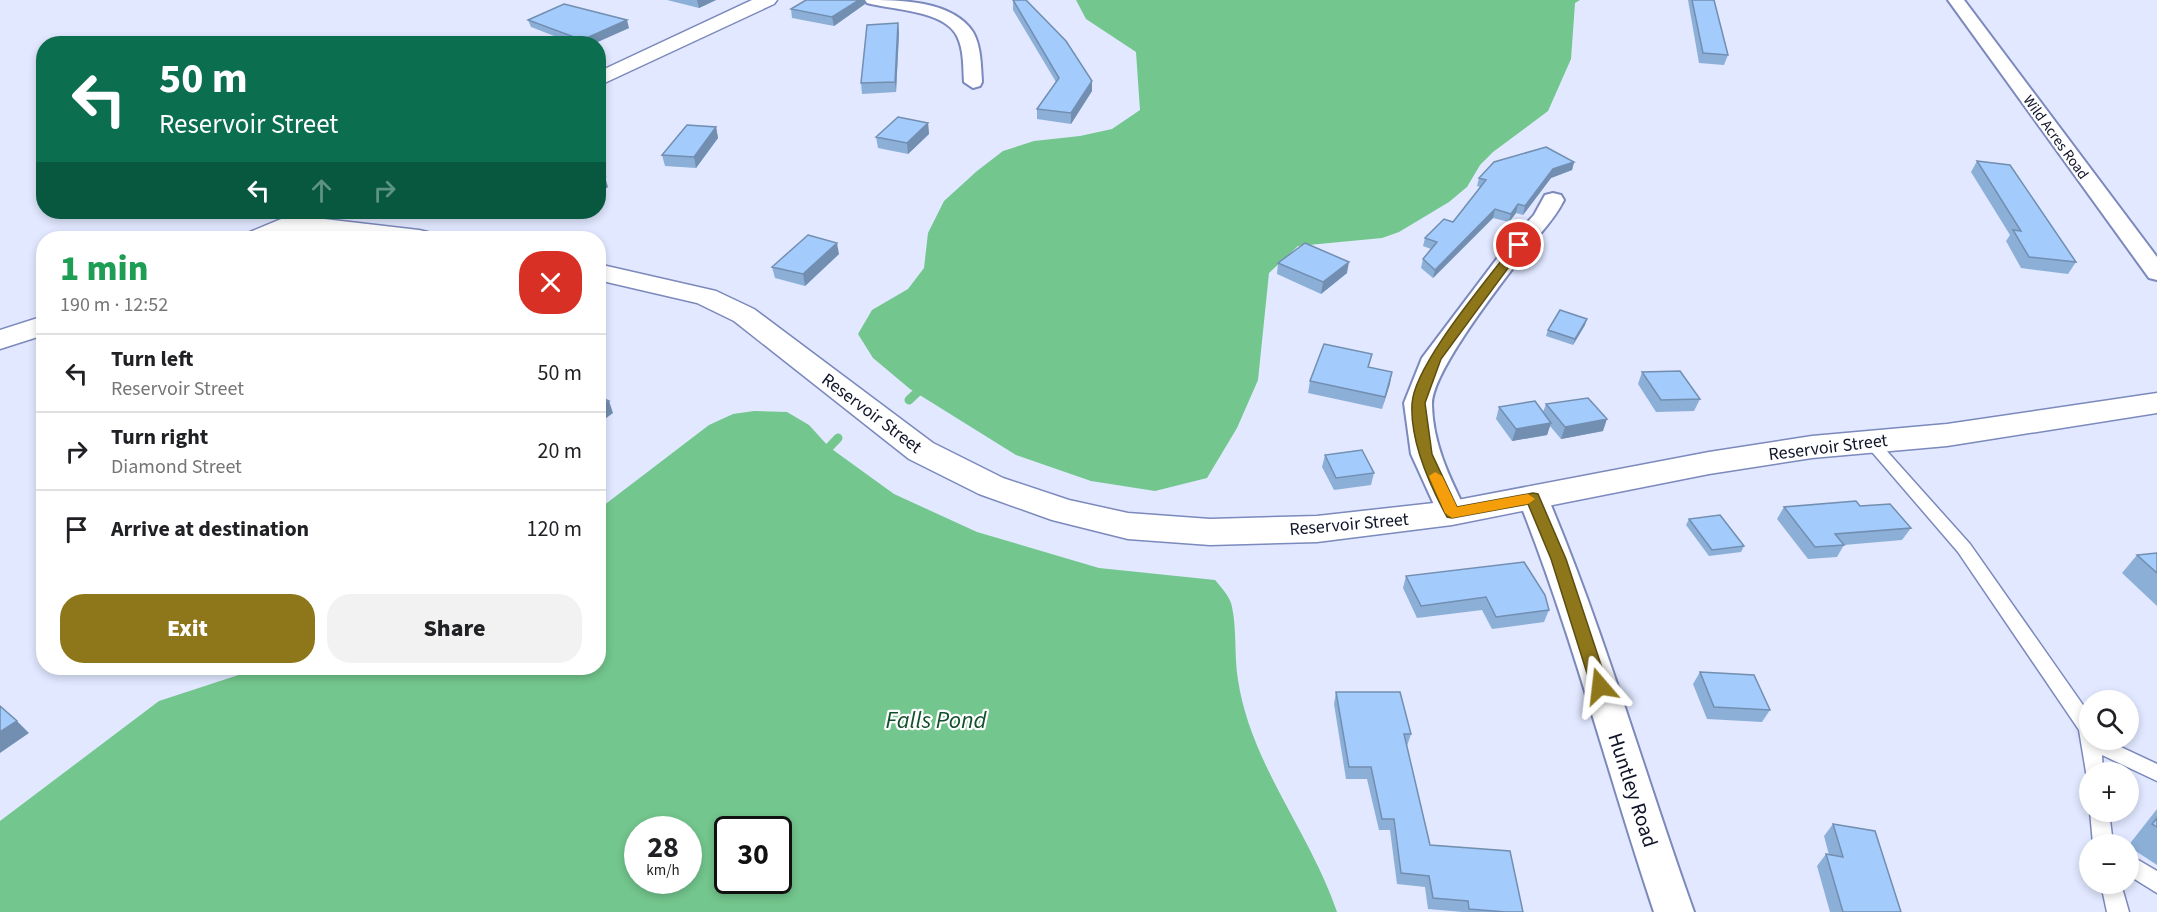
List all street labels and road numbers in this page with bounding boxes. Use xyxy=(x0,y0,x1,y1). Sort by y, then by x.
street label: Wild Acres Road xyxy=(2018,91,2093,184)
street label: Reservoir Street xyxy=(816,367,927,459)
street label: Reservoir Street xyxy=(1767,428,1889,467)
street label: Reservoir Street xyxy=(1288,507,1410,542)
street label: Huntley Road xyxy=(1600,729,1666,851)

